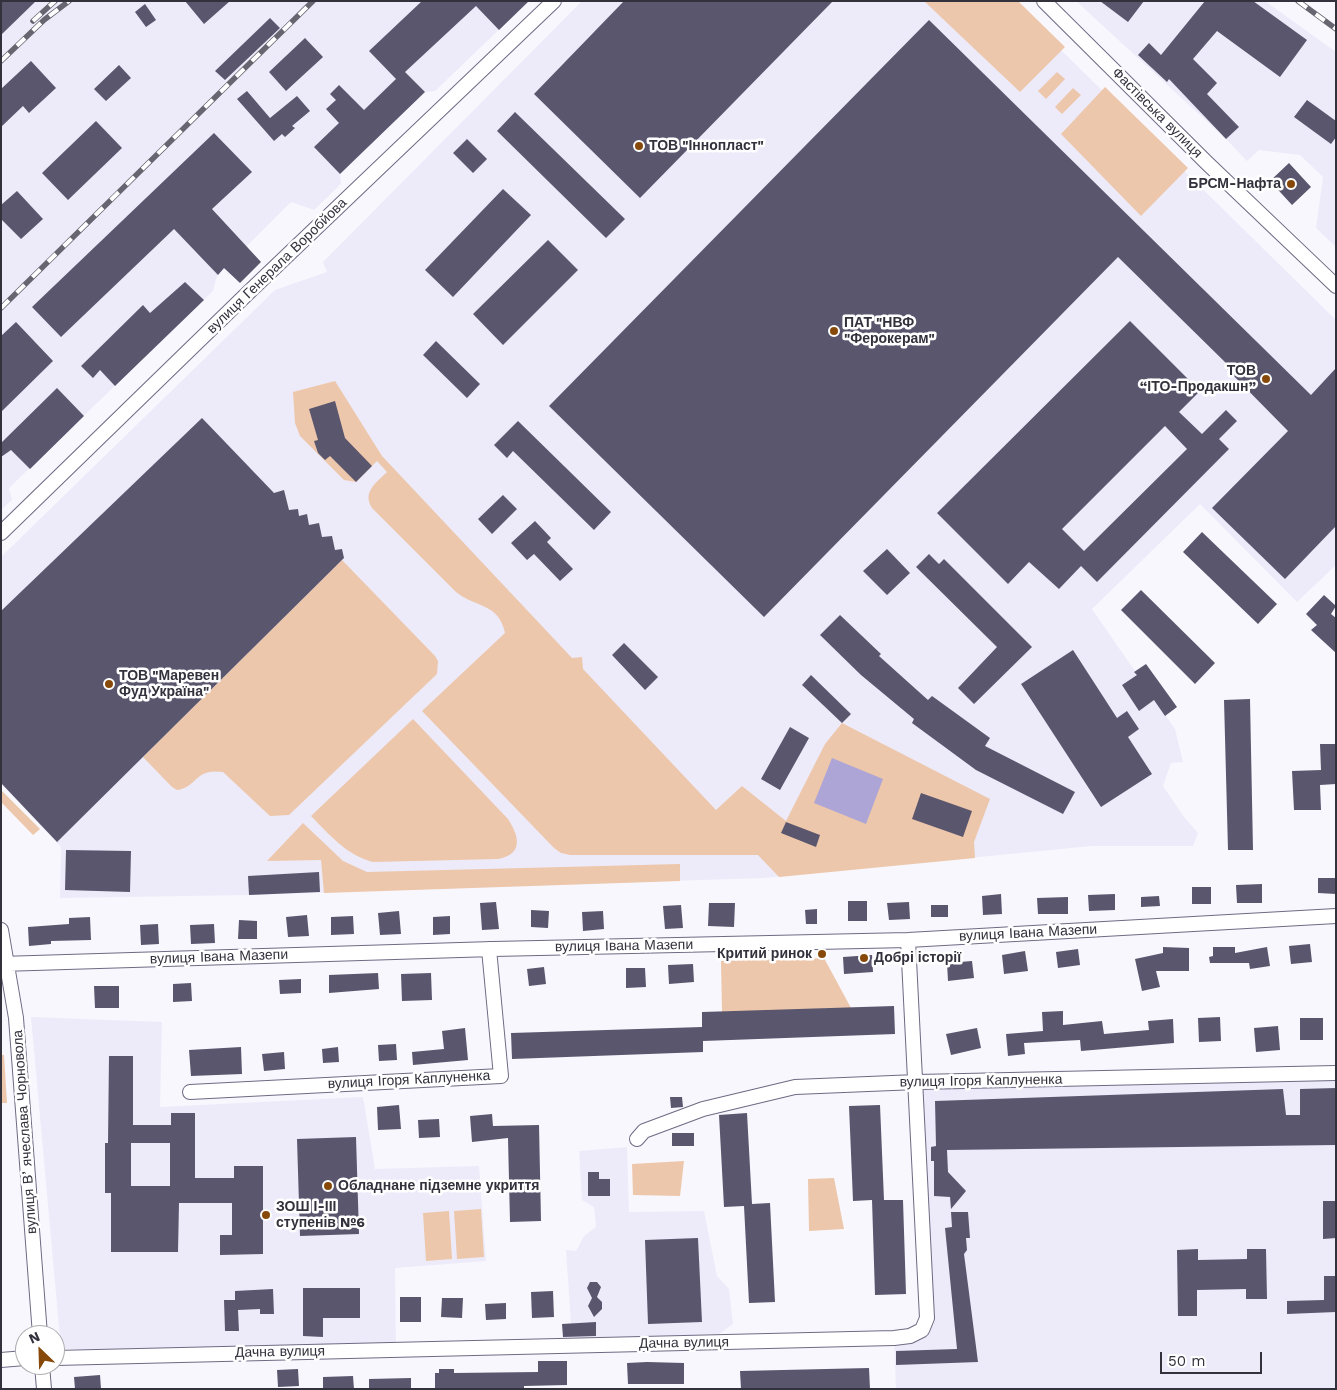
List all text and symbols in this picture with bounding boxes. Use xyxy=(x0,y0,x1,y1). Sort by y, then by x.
street label: Фастівська вулиця xyxy=(1108,64,1206,162)
place label: ТОВ "Іннопласт" xyxy=(649,138,764,154)
marker: ТОВ "Іннопласт" xyxy=(633,140,645,152)
place label: БРСМ-Нафта xyxy=(1188,176,1281,192)
marker: БРСМ-Нафта xyxy=(1285,178,1297,190)
street label: вулиця Генерала Воробйова xyxy=(204,195,350,337)
place label: ПАТ "НВФ "Ферокерам" xyxy=(844,315,935,348)
marker: ПАТ "НВФ "Ферокерам" xyxy=(828,325,840,337)
place label: ТОВ “ІТО-Продакшн” xyxy=(1140,363,1256,396)
marker: ТОВ “ІТО-Продакшн” xyxy=(1260,373,1272,385)
place label: ТОВ "Маревен Фуд Україна" xyxy=(119,668,219,700)
marker: ТОВ "Маревен Фуд Україна" xyxy=(103,678,115,690)
street label: вулиця Івана Мазепи xyxy=(958,921,1098,945)
street label: вулиця Івана Мазепи xyxy=(555,936,693,956)
street label: вулиця Івана Мазепи xyxy=(150,946,288,968)
place label: Критий ринок xyxy=(717,946,812,962)
marker: Критий ринок xyxy=(816,948,828,960)
place label: Добрі історії xyxy=(874,950,961,966)
marker: Добрі історії xyxy=(858,952,870,964)
street label: вулиця Вʼячеслава Чорновола xyxy=(9,1029,41,1235)
street label: вулиця Ігоря Каплуненка xyxy=(327,1067,491,1093)
street label: вулиця Ігоря Каплуненка xyxy=(899,1071,1063,1091)
place label: Обладнане підземне укриття xyxy=(338,1178,539,1194)
marker: Обладнане підземне укриття xyxy=(322,1180,334,1192)
place label: ЗОШ І-ІІІ ступенів №6 xyxy=(276,1199,365,1232)
marker: ЗОШ І-ІІІ ступенів №6 xyxy=(260,1209,272,1221)
north arrow xyxy=(15,1325,65,1375)
text: N xyxy=(26,1328,42,1347)
street label: Дачна вулиця xyxy=(639,1334,729,1352)
scale bar xyxy=(1162,1342,1264,1374)
street label: Дачна вулиця xyxy=(235,1343,325,1361)
text: 50 m xyxy=(1168,1352,1205,1370)

